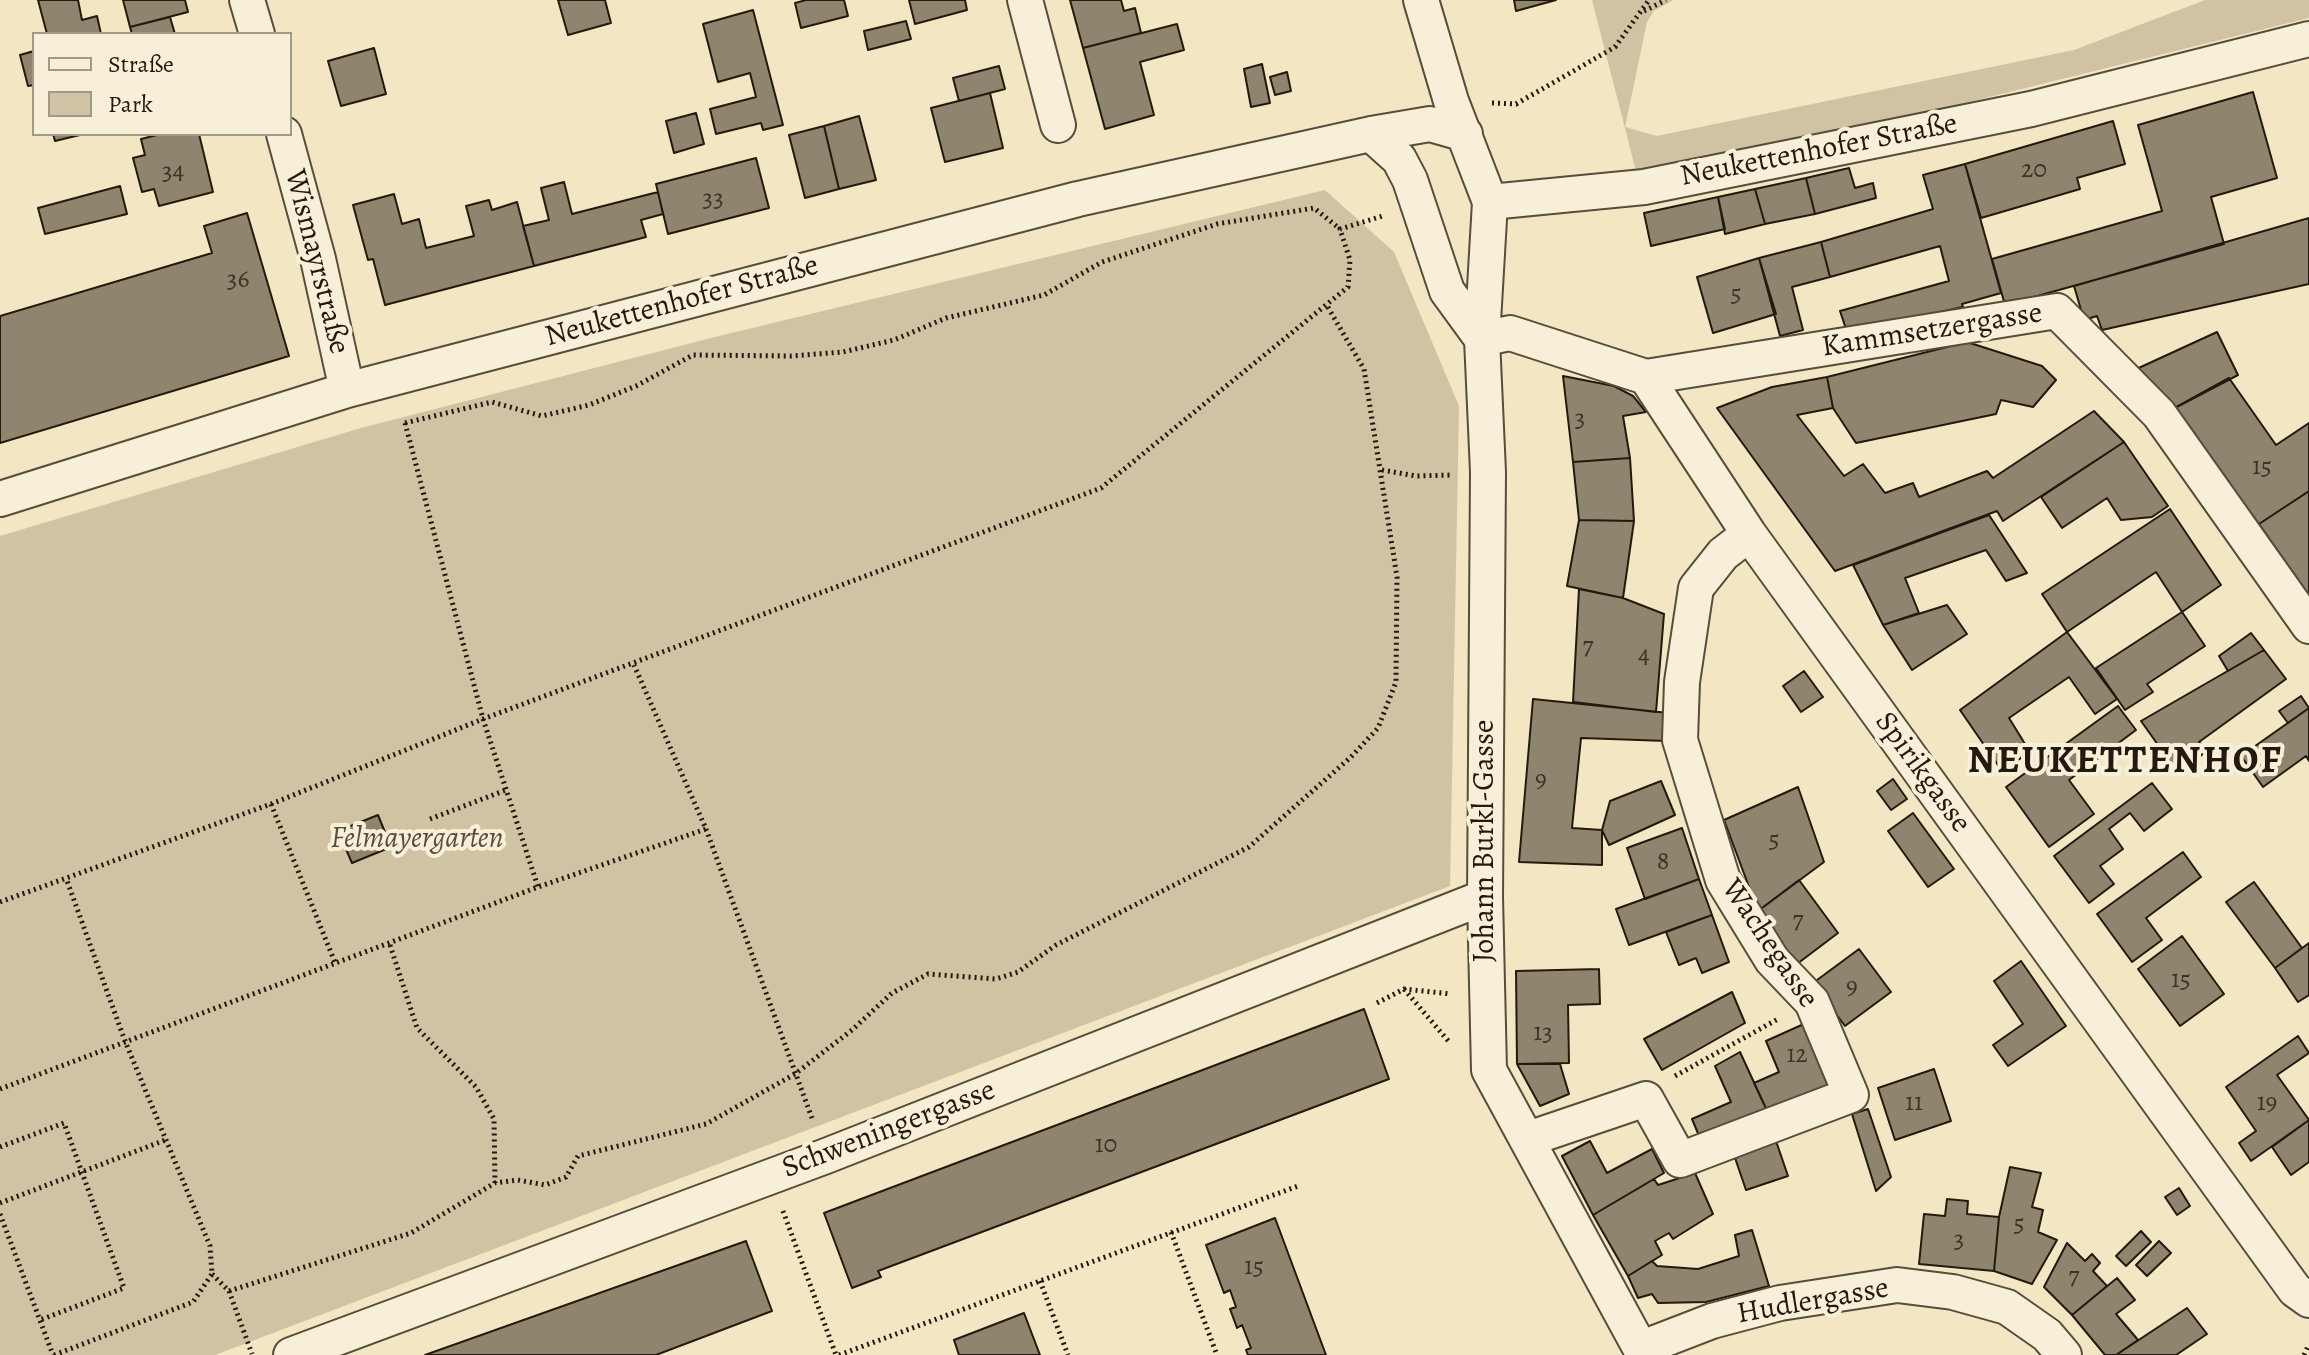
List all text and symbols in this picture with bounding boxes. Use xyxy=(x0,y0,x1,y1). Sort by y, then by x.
legend xyxy=(32,32,292,136)
text: Straße xyxy=(108,48,174,80)
text: Park xyxy=(108,88,153,120)
street label: Neukettenhofer Straße xyxy=(1677,106,1961,196)
house number: 20 xyxy=(2021,155,2047,187)
house number: 34 xyxy=(162,157,184,189)
street label: Wismayrstraße xyxy=(276,166,356,358)
house number: 33 xyxy=(702,184,724,216)
street label: Neukettenhofer Straße xyxy=(541,248,823,356)
house number: 36 xyxy=(227,265,249,297)
house number: 5 xyxy=(1730,279,1742,311)
street label: Kammsetzergasse xyxy=(1819,296,2045,366)
house number: 3 xyxy=(1575,404,1585,436)
house number: 15 xyxy=(2252,452,2272,484)
house number: 7 xyxy=(1583,632,1593,664)
house number: 4 xyxy=(1638,641,1650,673)
street label: Spirikgasse xyxy=(1866,706,1978,840)
street label: Johann Burkl-Gasse xyxy=(1468,720,1504,962)
district label: NEUKETTENHOF xyxy=(1967,740,2283,786)
house number: 9 xyxy=(1535,765,1547,797)
park label: Felmayergarten xyxy=(331,822,503,858)
house number: 5 xyxy=(1768,825,1780,857)
house number: 8 xyxy=(1657,847,1669,879)
street label: Wachegasse xyxy=(1713,873,1825,1015)
house number: 7 xyxy=(1793,906,1803,938)
house number: 15 xyxy=(2171,965,2191,997)
house number: 9 xyxy=(1846,972,1858,1004)
house number: 13 xyxy=(1533,1018,1553,1050)
house number: 12 xyxy=(1786,1040,1808,1072)
street label: Schweningergasse xyxy=(777,1073,1001,1187)
house number: 11 xyxy=(1905,1088,1923,1120)
house number: 19 xyxy=(2257,1088,2277,1120)
house number: 10 xyxy=(1095,1130,1117,1162)
house number: 5 xyxy=(2013,1209,2025,1241)
house number: 3 xyxy=(1954,1225,1964,1257)
house number: 15 xyxy=(1244,1252,1264,1284)
house number: 7 xyxy=(2069,1262,2079,1294)
street label: Hudlergasse xyxy=(1734,1271,1892,1333)

